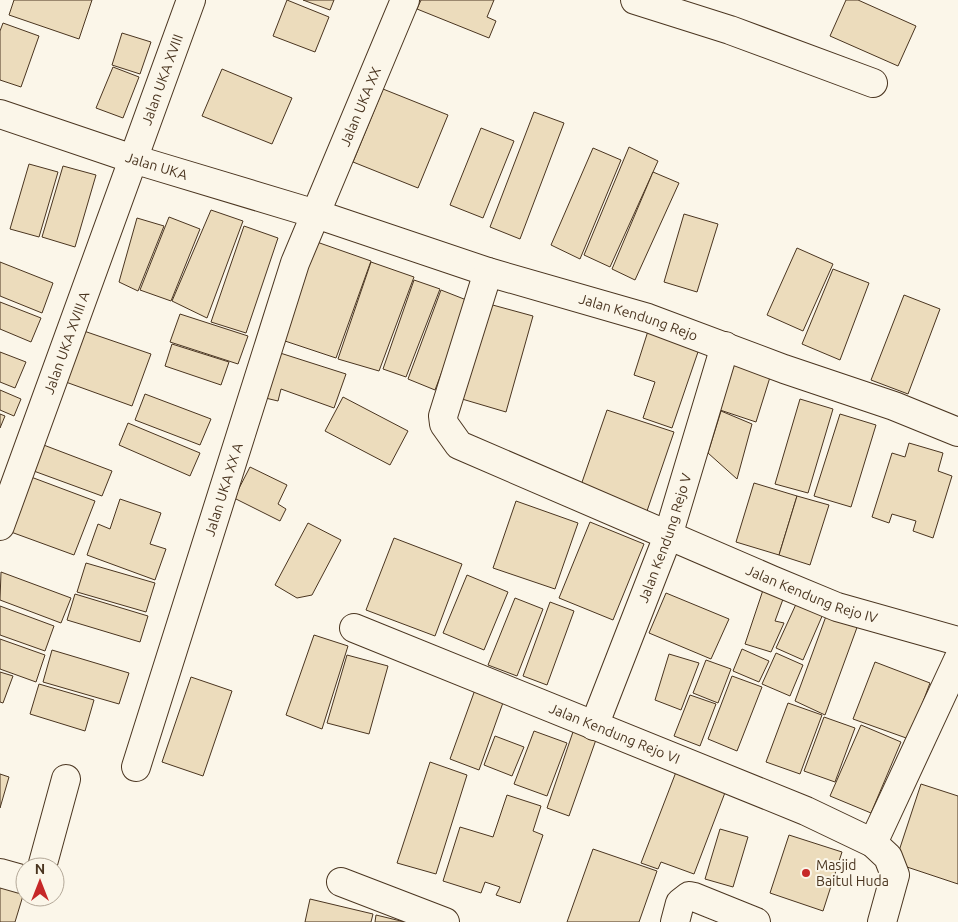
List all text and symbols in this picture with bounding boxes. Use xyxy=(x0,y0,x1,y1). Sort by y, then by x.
street label: Jalan UKA XVIII xyxy=(138,32,186,127)
street label: Jalan UKA XX xyxy=(337,64,384,149)
street label: Jalan UKA xyxy=(123,149,189,183)
street label: Jalan UKA XVIII A xyxy=(41,289,93,396)
street label: Jalan Kendung Rejo xyxy=(577,291,700,344)
street label: Jalan UKA XX A xyxy=(201,441,246,538)
street label: Jalan Kendung Rejo V xyxy=(635,471,694,605)
street label: Jalan Kendung Rejo IV xyxy=(744,562,879,626)
street label: Jalan Kendung Rejo VI xyxy=(547,700,682,767)
north arrow xyxy=(15,857,65,907)
place label: Masjid Baitul Huda xyxy=(816,857,889,889)
text: N xyxy=(35,861,45,877)
marker: Masjid Baitul Huda xyxy=(800,867,812,879)

